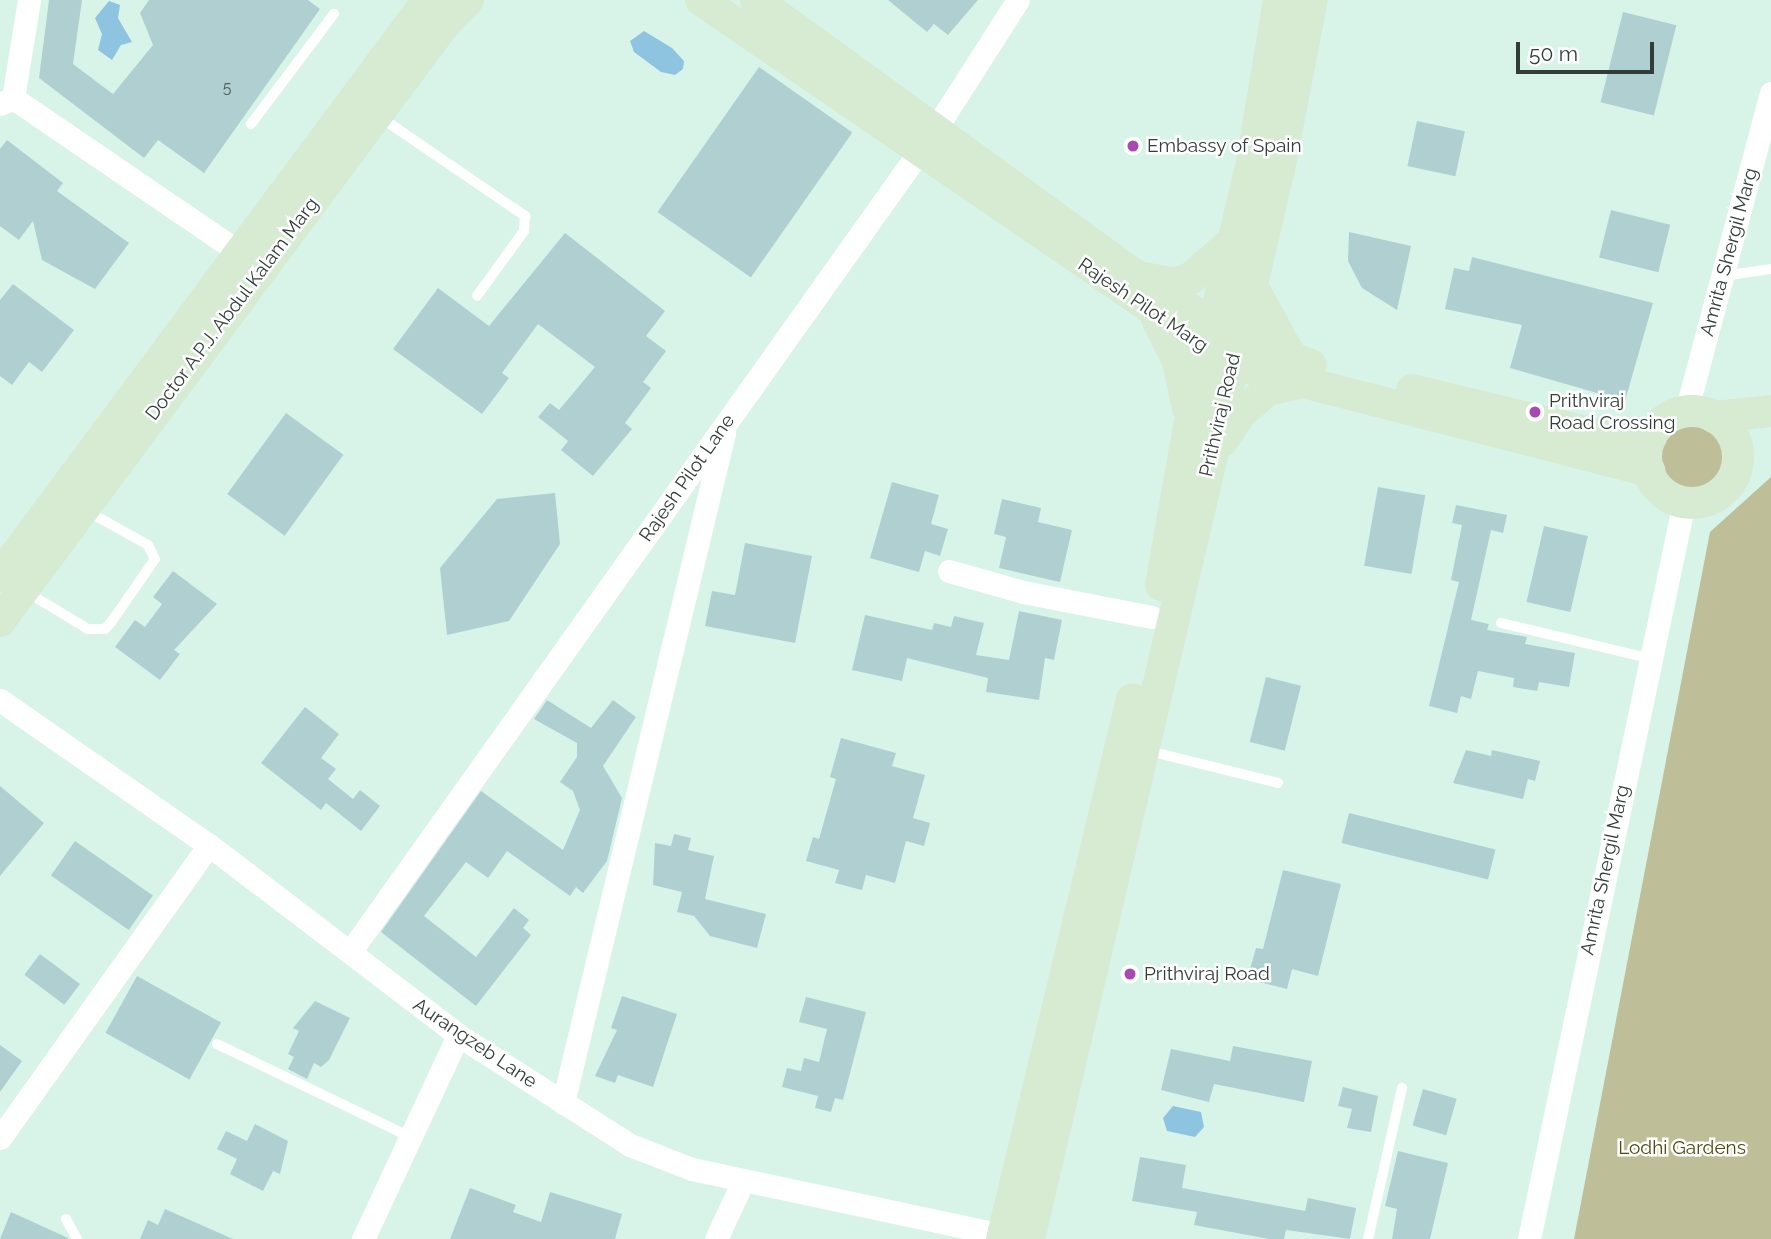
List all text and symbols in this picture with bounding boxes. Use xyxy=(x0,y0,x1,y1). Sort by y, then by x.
scale bar xyxy=(1519,28,1657,72)
text: 50 m xyxy=(1529,41,1578,66)
house number: 5 xyxy=(223,78,231,98)
place label: Embassy of Spain xyxy=(1147,135,1302,157)
marker: Embassy of Spain xyxy=(1125,138,1141,154)
street label: Amrita Shergil Marg xyxy=(1695,165,1763,339)
street label: Doctor A.P.J. Abdul Kalam Marg xyxy=(140,192,324,426)
street label: Rajesh Pilot Marg xyxy=(1074,253,1212,357)
street label: Prithviraj Road xyxy=(1195,351,1245,479)
place label: Prithviraj Road Crossing xyxy=(1549,390,1675,434)
marker: Prithviraj Road Crossing xyxy=(1527,404,1543,420)
street label: Rajesh Pilot Lane xyxy=(635,410,739,546)
street label: Amrita Shergil Marg xyxy=(1576,783,1634,957)
place label: Prithviraj Road xyxy=(1144,963,1270,985)
marker: Prithviraj Road xyxy=(1122,966,1138,982)
street label: Aurangzeb Lane xyxy=(409,993,541,1093)
park label: Lodhi Gardens xyxy=(1618,1137,1746,1159)

